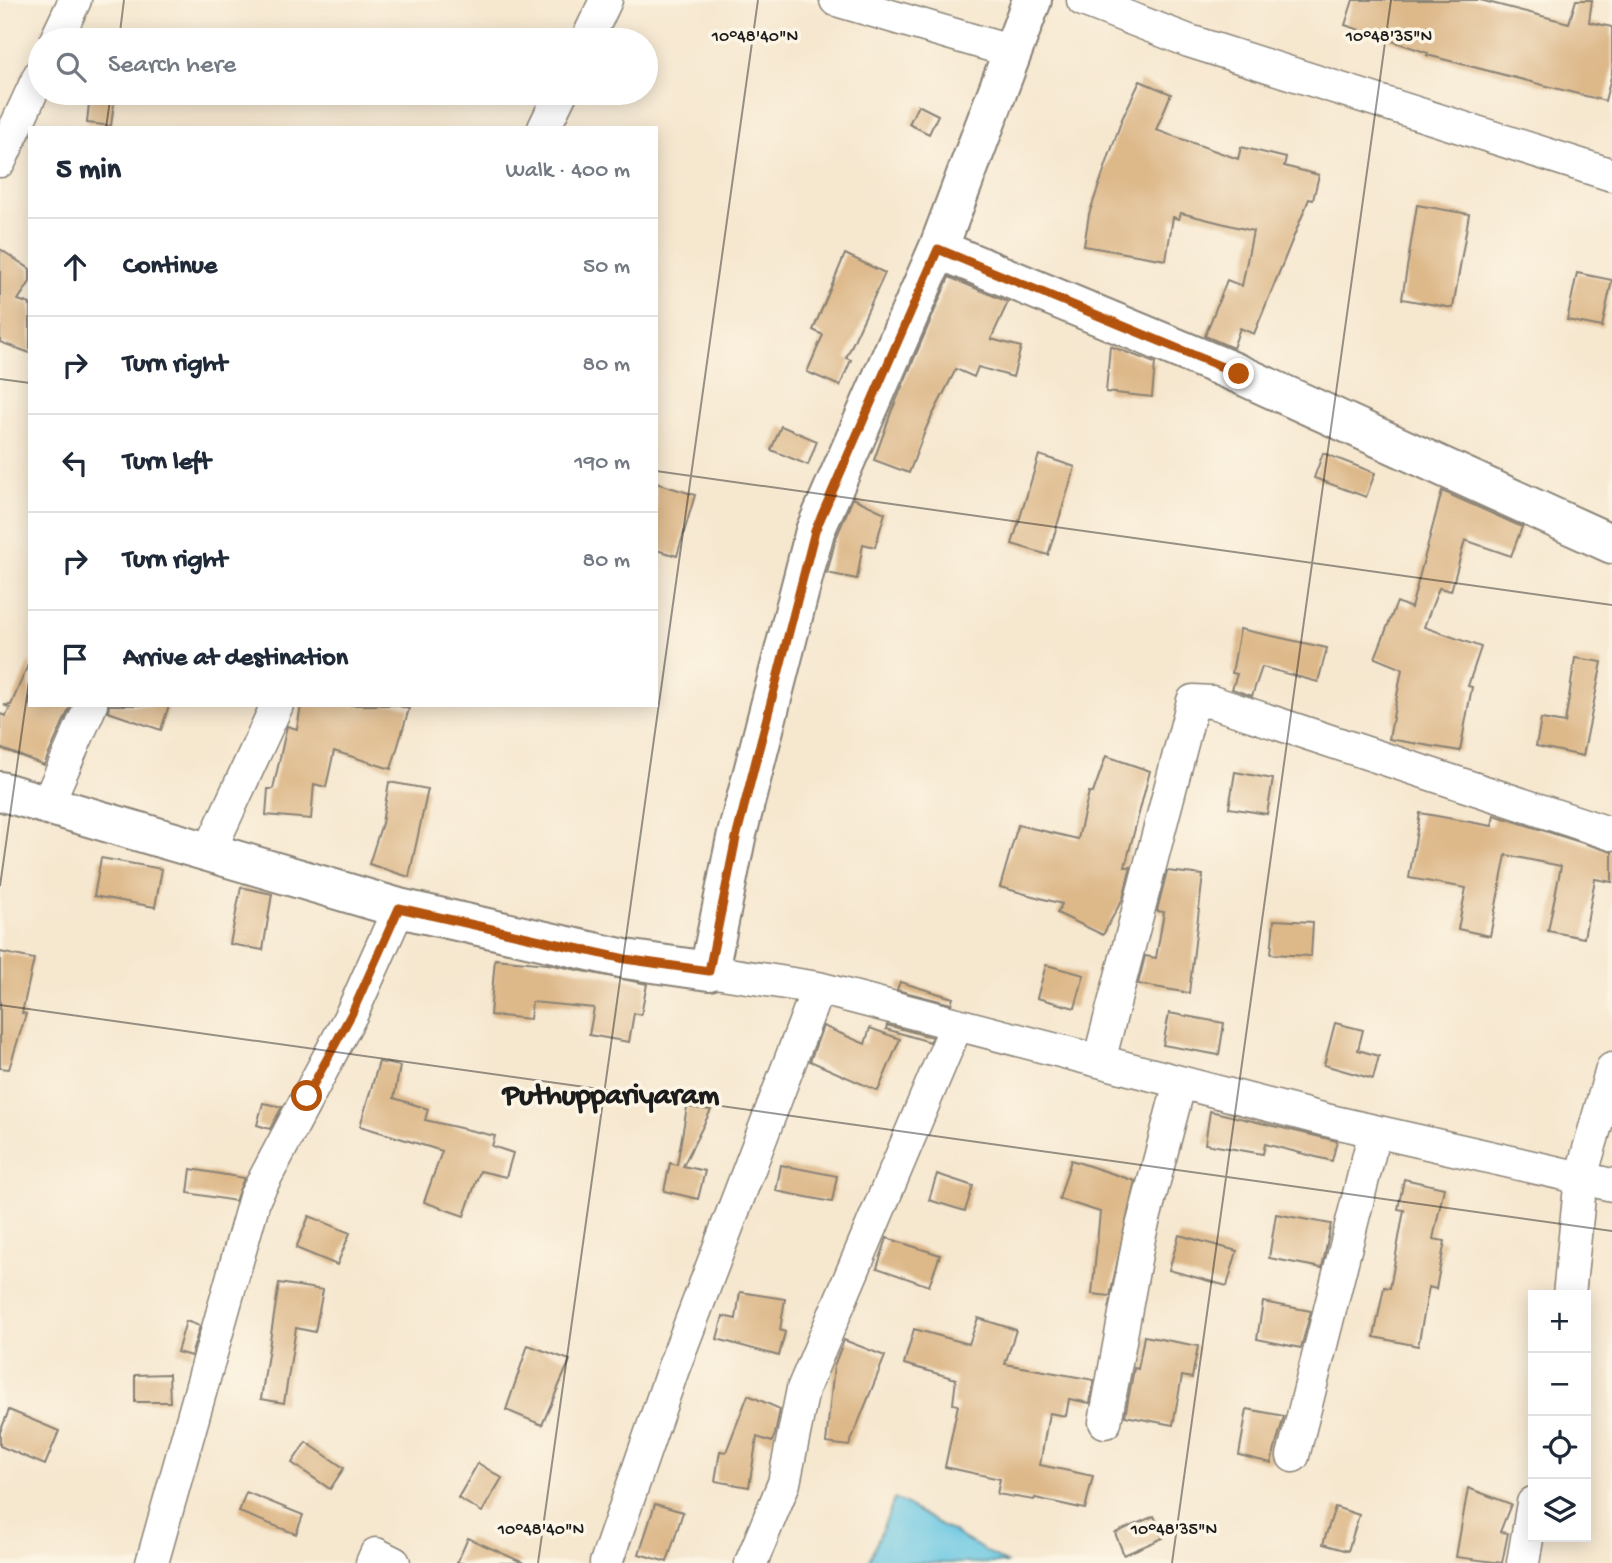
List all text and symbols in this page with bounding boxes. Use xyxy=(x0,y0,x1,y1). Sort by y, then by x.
text: 10°48'40"N xyxy=(711,27,798,48)
text: 10°48'35"N xyxy=(1345,27,1432,48)
search box xyxy=(28,28,658,105)
icon: search xyxy=(52,48,90,86)
text: Search here xyxy=(108,51,236,82)
text: 5 min xyxy=(56,154,121,189)
text: Walk · 400 m xyxy=(505,158,630,185)
icon: ahead xyxy=(56,248,94,286)
text: Continue xyxy=(123,252,217,283)
text: 50 m xyxy=(583,254,630,281)
icon: right xyxy=(56,346,94,384)
text: Turn right xyxy=(123,350,227,381)
text: 80 m xyxy=(583,352,630,379)
route end xyxy=(1223,358,1254,389)
icon: left xyxy=(56,444,94,482)
text: Turn left xyxy=(123,448,211,479)
text: 190 m xyxy=(574,450,630,477)
icon: right xyxy=(56,542,94,580)
text: Turn right xyxy=(123,546,227,577)
text: 80 m xyxy=(583,548,630,575)
icon: arrive xyxy=(56,640,94,678)
text: Arrive at destination xyxy=(123,644,348,675)
route start xyxy=(291,1080,322,1111)
district label: Puthuppariyaram xyxy=(501,1080,720,1115)
map controls xyxy=(1528,1290,1591,1542)
button: + xyxy=(1528,1290,1591,1353)
button: − xyxy=(1528,1353,1591,1416)
button: locate xyxy=(1528,1416,1591,1479)
button: layers xyxy=(1528,1479,1591,1542)
text: 10°48'40"N xyxy=(497,1520,584,1541)
text: 10°48'35"N xyxy=(1130,1520,1217,1541)

